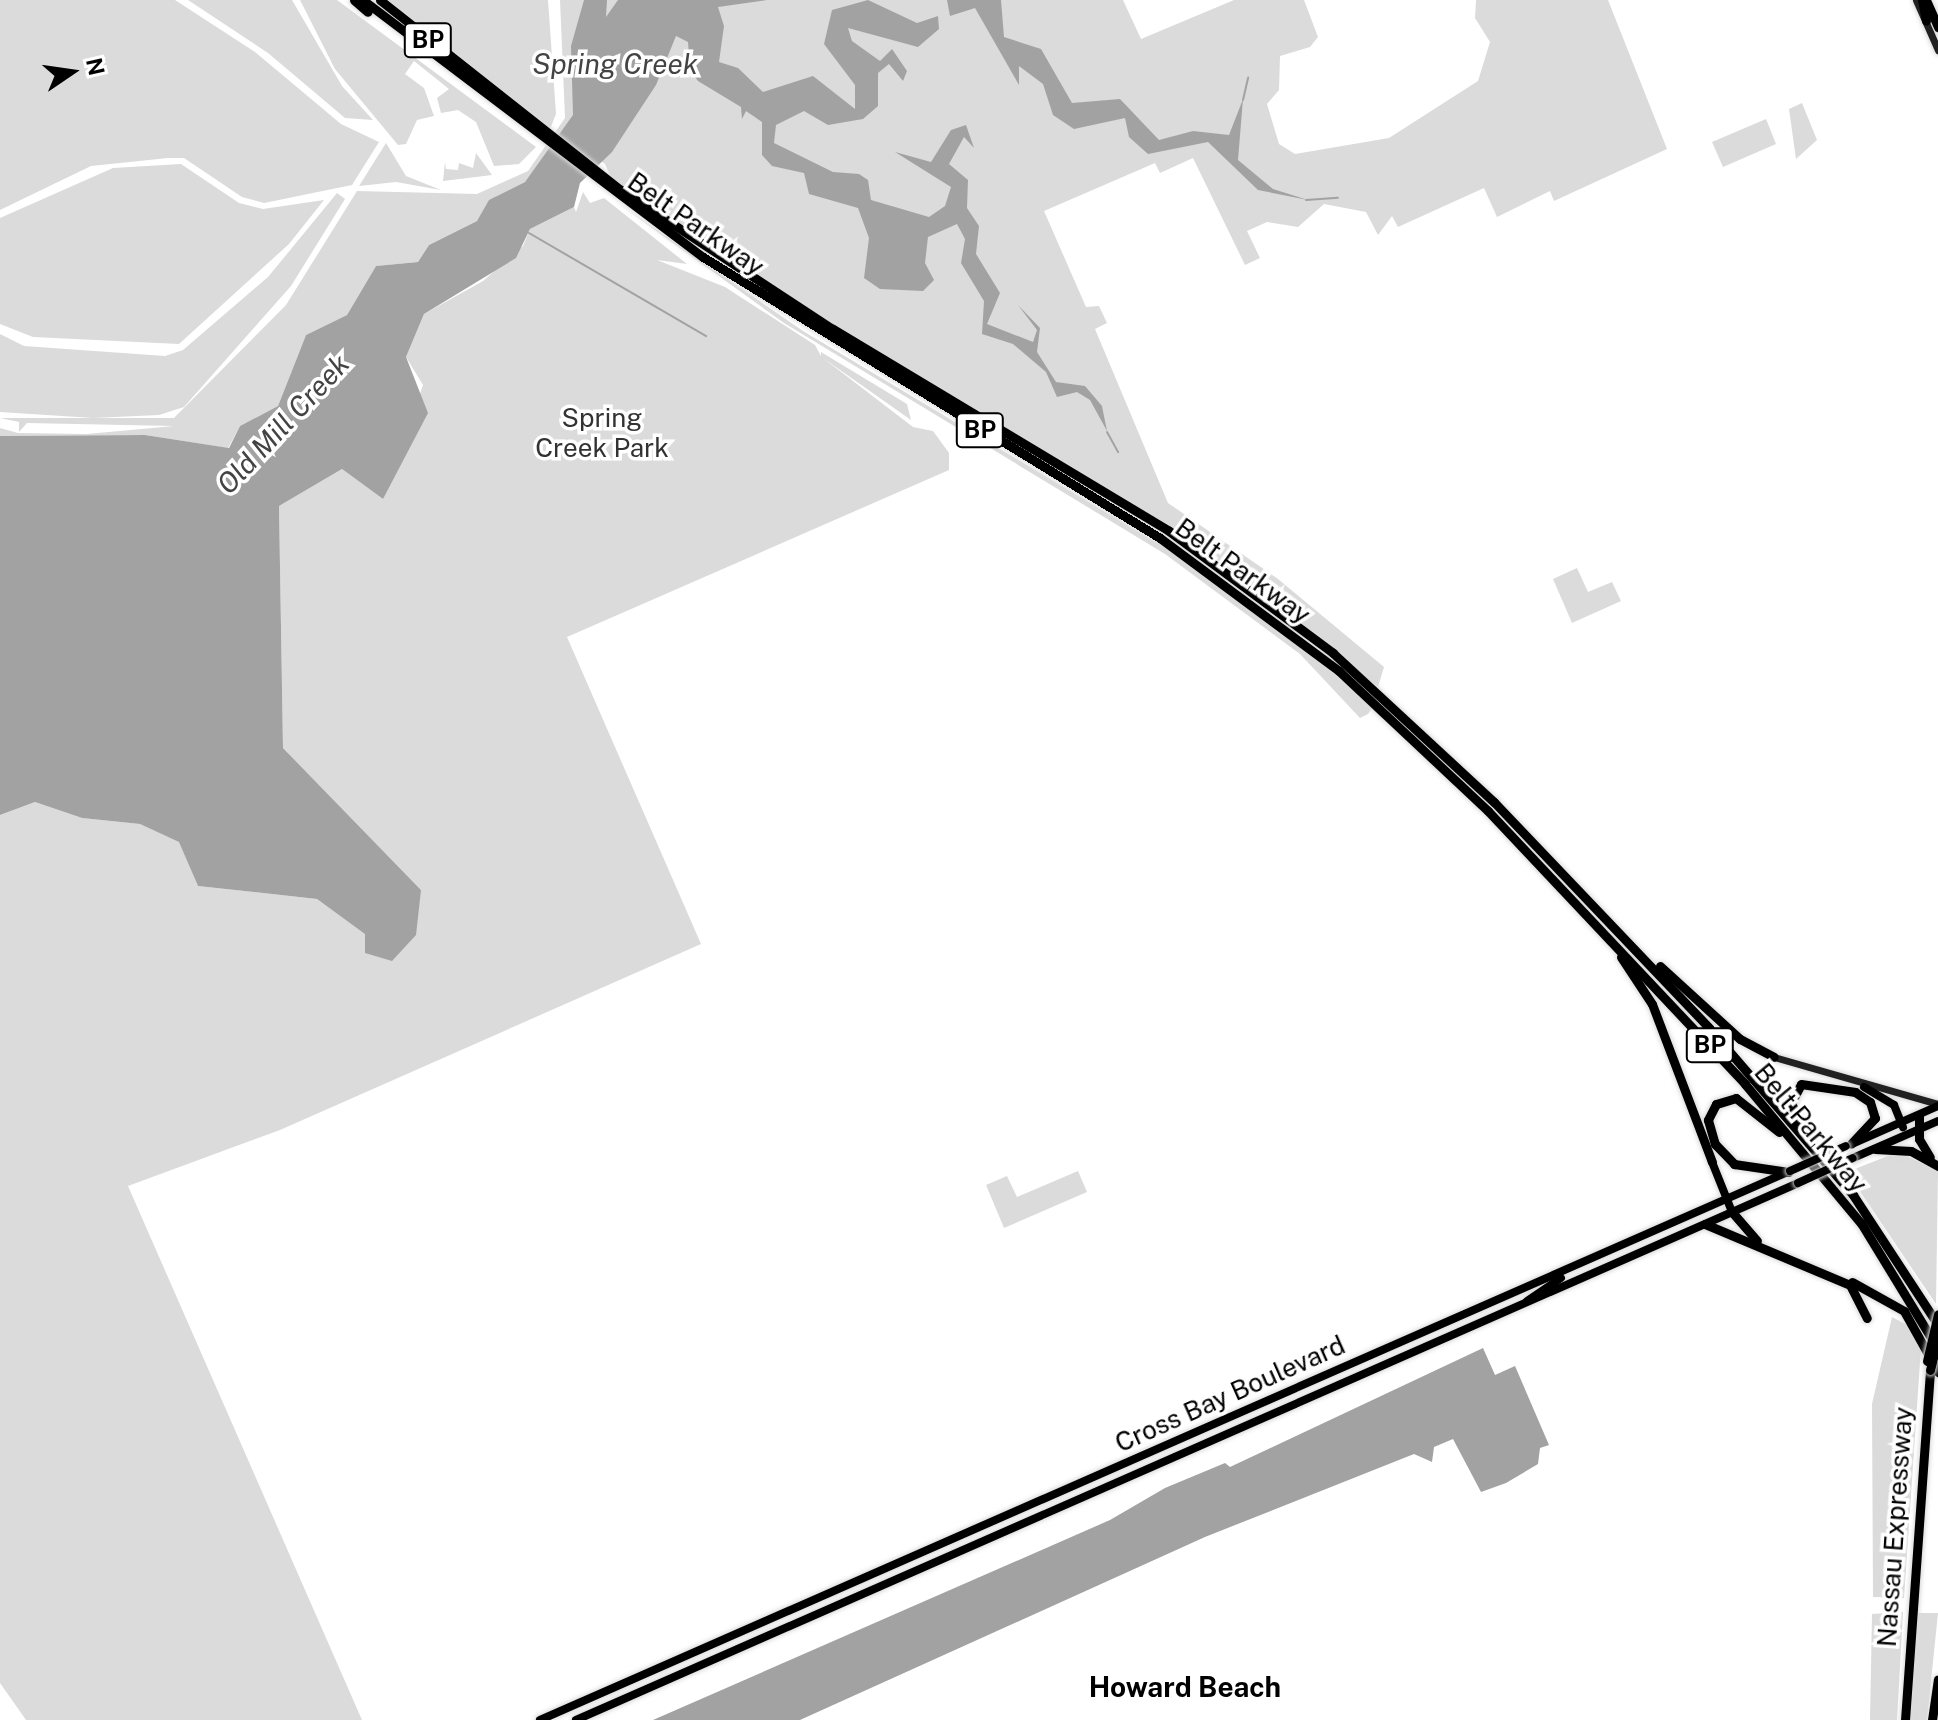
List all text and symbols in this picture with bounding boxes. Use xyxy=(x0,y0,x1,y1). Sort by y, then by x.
road number: BP xyxy=(402,20,454,60)
north arrow xyxy=(32,32,112,112)
water label: Spring Creek xyxy=(532,47,698,81)
text: N xyxy=(81,55,110,78)
street label: Belt Parkway xyxy=(622,166,770,282)
water label: Old Mill Creek xyxy=(210,347,356,501)
park label: Spring Creek Park xyxy=(535,402,669,464)
road number: BP xyxy=(954,410,1006,450)
street label: Belt Parkway xyxy=(1169,512,1317,630)
road number: BP xyxy=(1684,1025,1736,1065)
street label: Belt Parkway xyxy=(1748,1057,1874,1199)
street label: Cross Bay Boulevard xyxy=(1110,1329,1350,1459)
street label: Nassau Expressway xyxy=(1871,1406,1919,1648)
district label: Howard Beach xyxy=(1089,1670,1281,1704)

